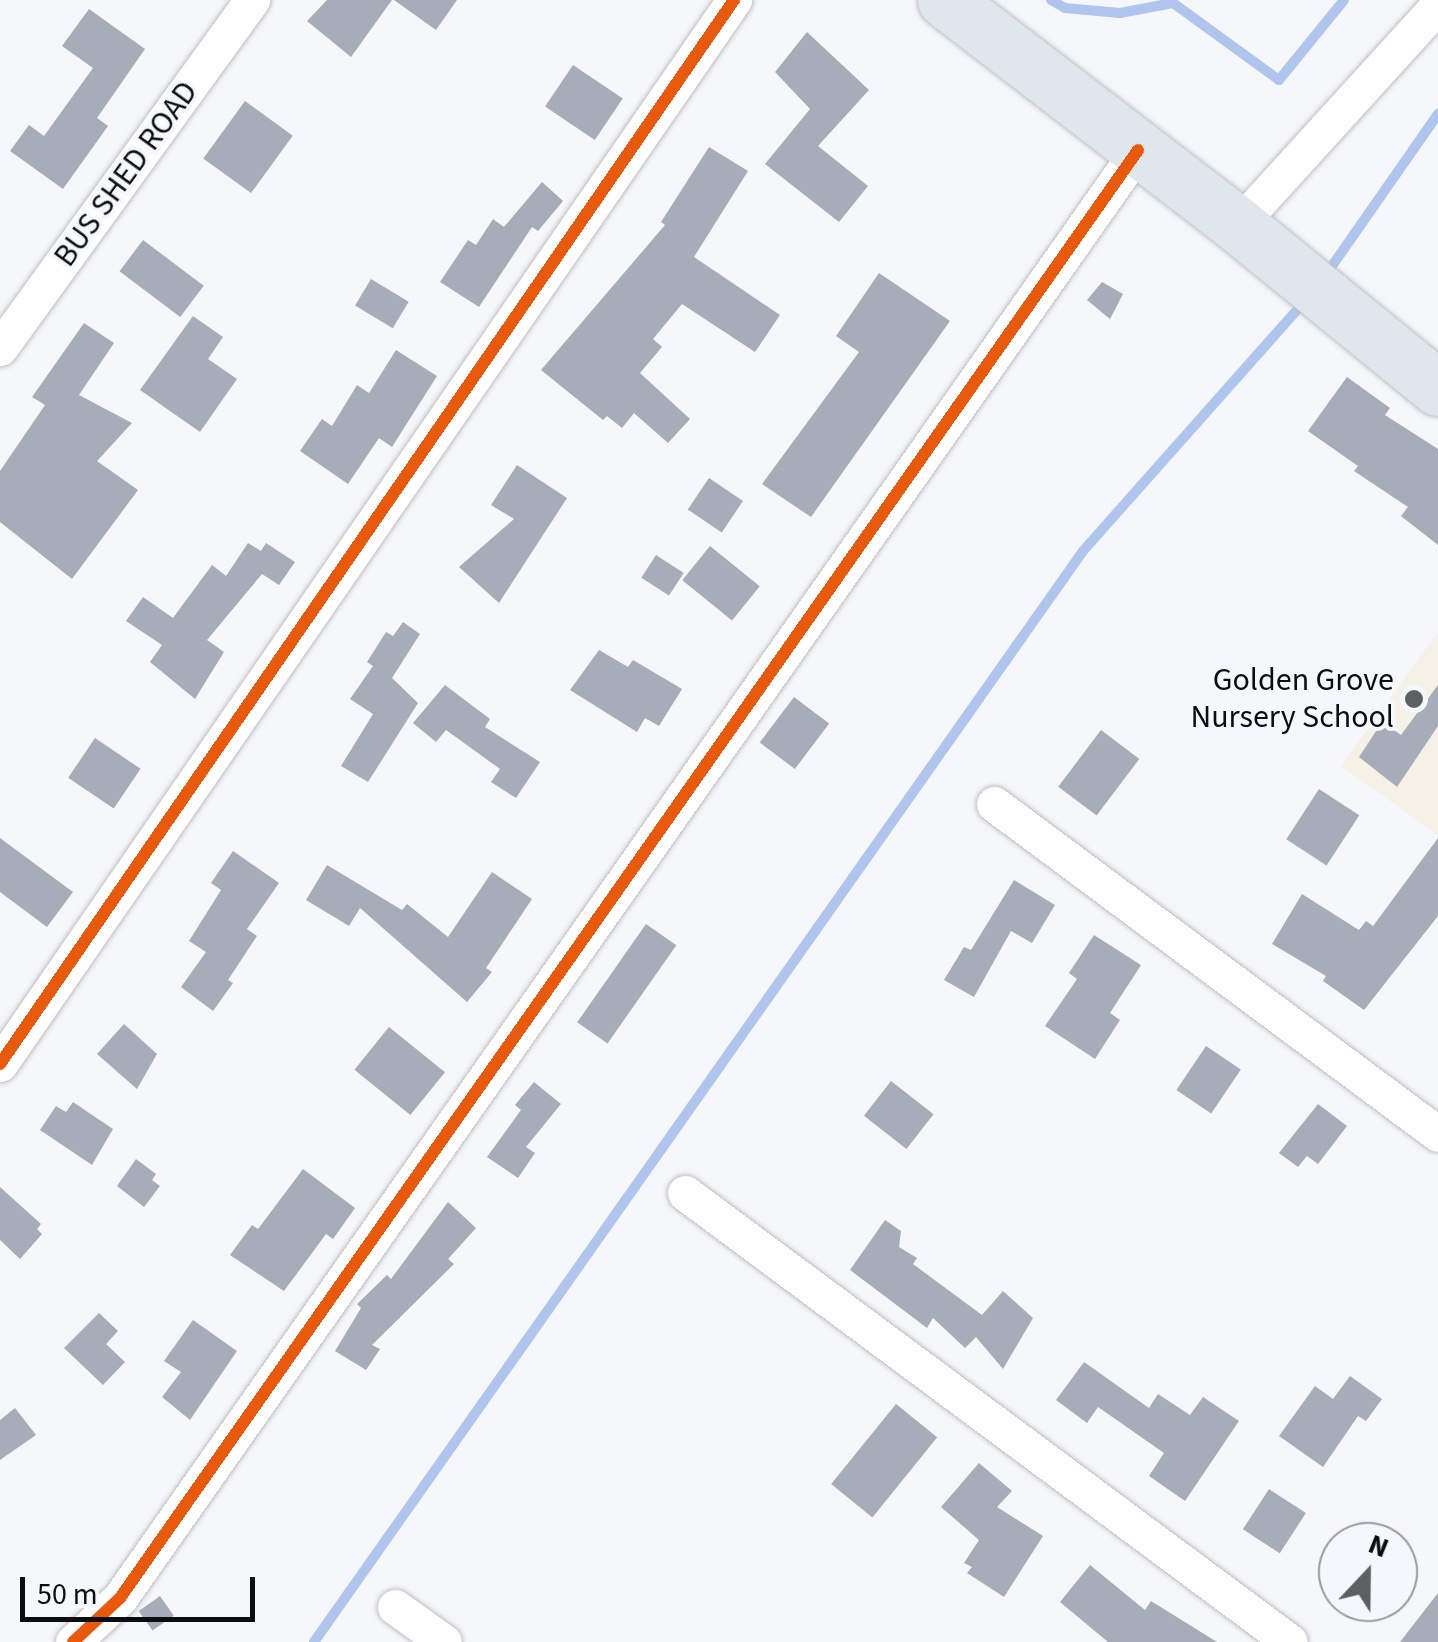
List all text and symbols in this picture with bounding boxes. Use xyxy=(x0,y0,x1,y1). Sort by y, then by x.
street label: BUS SHED ROAD xyxy=(46,74,206,274)
place label: Golden Grove Nursery School xyxy=(1190,662,1394,737)
marker: Golden Grove Nursery School xyxy=(1403,688,1425,710)
north arrow xyxy=(1318,1522,1418,1622)
text: N xyxy=(1362,1524,1395,1568)
scale bar xyxy=(25,1557,260,1619)
text: 50 m xyxy=(37,1573,98,1616)

